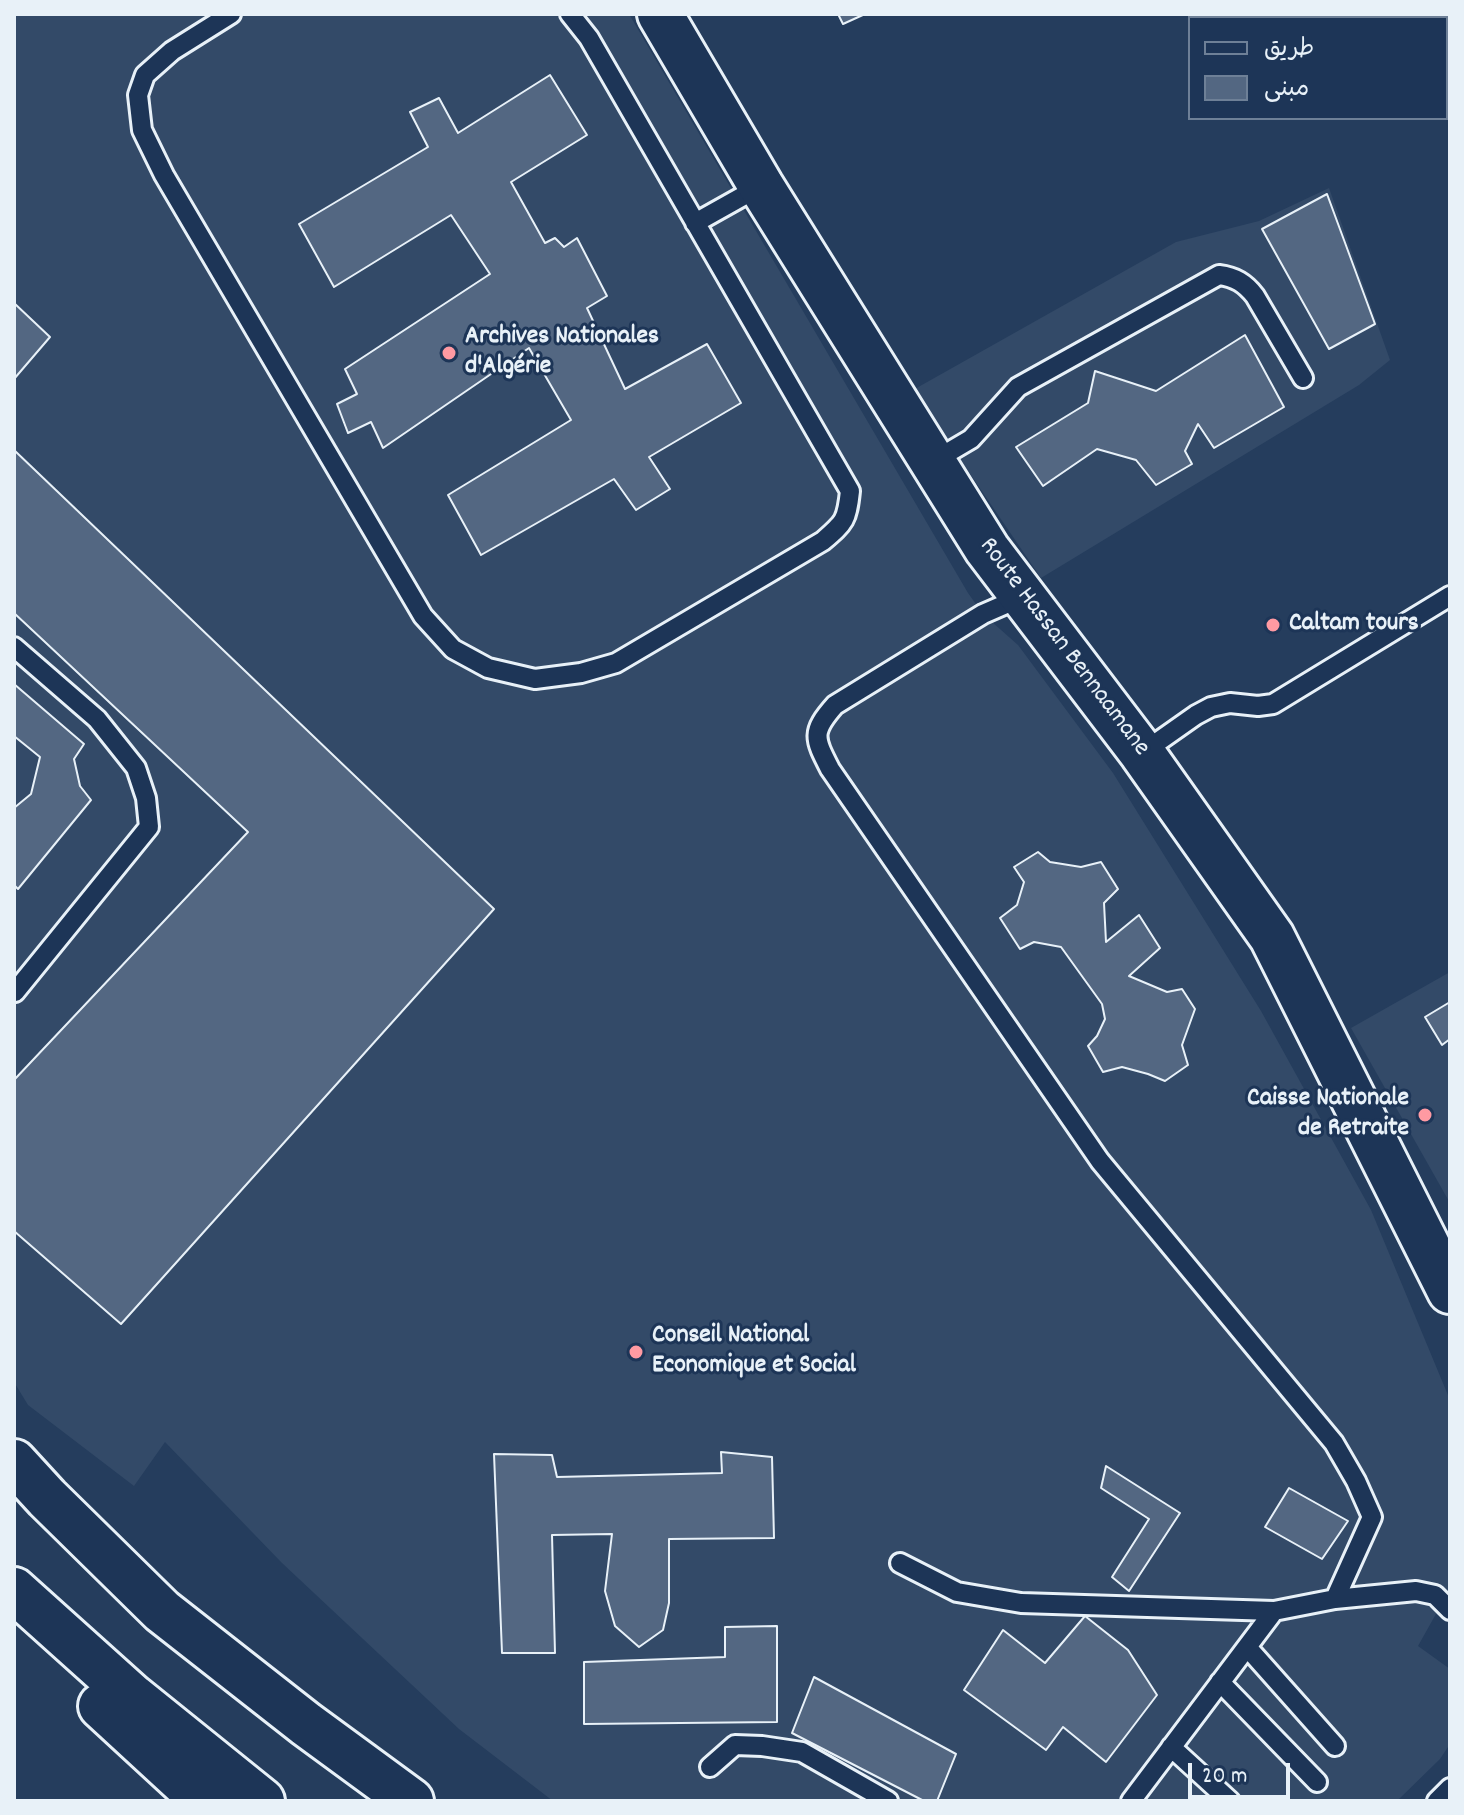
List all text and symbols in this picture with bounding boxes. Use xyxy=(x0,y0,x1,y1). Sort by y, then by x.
legend xyxy=(1188,16,1448,120)
text: طريق xyxy=(1264,33,1314,67)
text: مبنى xyxy=(1264,73,1309,107)
place label: Archives Nationales d'Algérie xyxy=(465,322,659,384)
marker: Archives Nationales d'Algérie xyxy=(440,344,458,362)
street label: Route Hassan Bennaamane xyxy=(971,533,1155,763)
place label: Caltam tours xyxy=(1289,609,1419,641)
marker: Caltam tours xyxy=(1264,616,1282,634)
place label: Caisse Nationale de Retraite xyxy=(1247,1084,1409,1146)
marker: Caisse Nationale de Retraite xyxy=(1416,1106,1434,1124)
place label: Conseil National Economique et Social xyxy=(652,1321,856,1382)
marker: Conseil National Economique et Social xyxy=(627,1343,645,1361)
scale bar xyxy=(1192,1747,1294,1797)
text: 20 m xyxy=(1202,1760,1248,1794)

